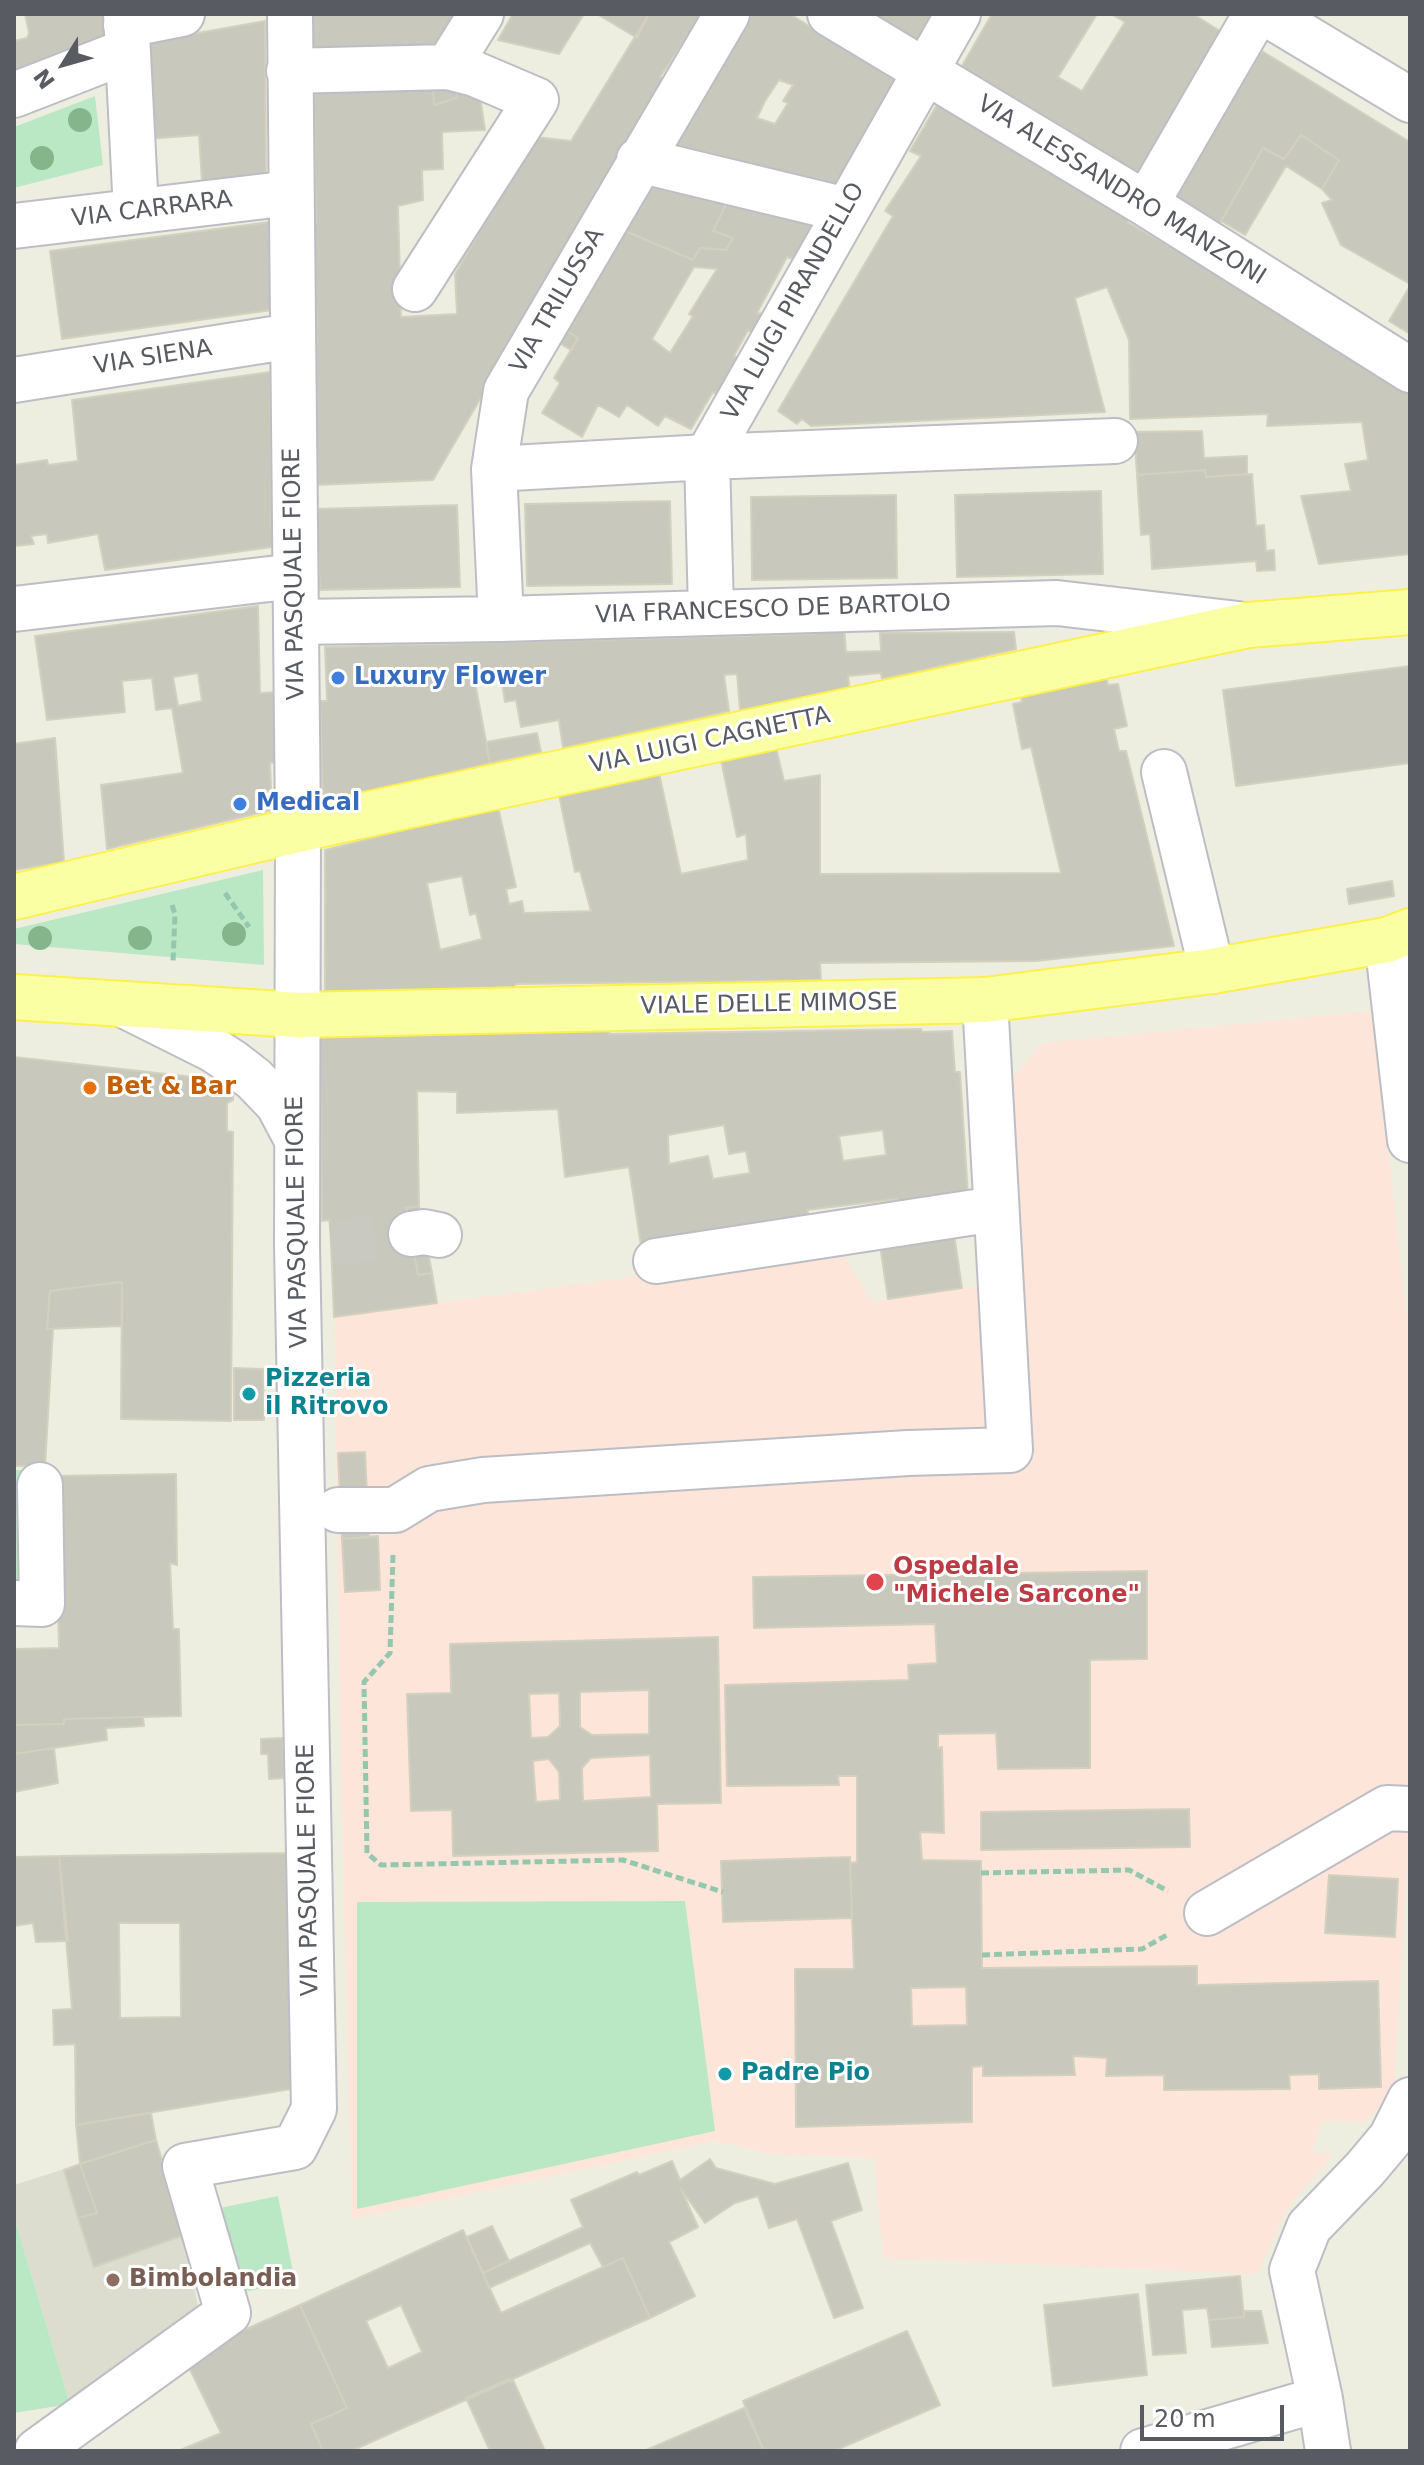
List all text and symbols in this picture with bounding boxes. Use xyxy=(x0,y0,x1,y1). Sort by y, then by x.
north arrow xyxy=(24,24,104,104)
text: N xyxy=(29,64,60,94)
street label: VIA ALESSANDRO MANZONI xyxy=(971,90,1271,292)
street label: VIA LUIGI PIRANDELLO xyxy=(717,178,871,426)
street label: VIA CARRARA xyxy=(70,186,234,234)
street label: VIA TRILUSSA xyxy=(505,223,611,379)
street label: VIA SIENA xyxy=(92,334,214,382)
street label: VIA PASQUALE FIORE xyxy=(278,447,312,701)
street label: VIA FRANCESCO DE BARTOLO xyxy=(595,589,951,631)
place label: Luxury Flower xyxy=(354,664,546,692)
marker: Luxury Flower xyxy=(329,669,347,687)
street label: VIA LUIGI CAGNETTA xyxy=(587,701,833,781)
place label: Medical xyxy=(256,790,360,818)
marker: Medical xyxy=(231,795,249,813)
street label: VIALE DELLE MIMOSE xyxy=(640,988,898,1022)
place label: Bet & Bar xyxy=(106,1074,236,1102)
marker: Bet & Bar xyxy=(81,1079,99,1097)
street label: VIA PASQUALE FIORE xyxy=(281,1095,315,1349)
place label: Pizzeria il Ritrovo xyxy=(265,1366,388,1422)
marker: Pizzeria il Ritrovo xyxy=(240,1385,258,1403)
place label: Ospedale "Michele Sarcone" xyxy=(893,1554,1140,1610)
marker: Ospedale "Michele Sarcone" xyxy=(864,1571,886,1593)
street label: VIA PASQUALE FIORE xyxy=(292,1743,326,1997)
place label: Padre Pio xyxy=(741,2060,870,2088)
marker: Padre Pio xyxy=(716,2065,734,2083)
place label: Bimbolandia xyxy=(129,2266,297,2294)
marker: Bimbolandia xyxy=(104,2271,122,2289)
scale bar xyxy=(1144,2389,1288,2439)
text: 20 m xyxy=(1154,2405,1216,2433)

